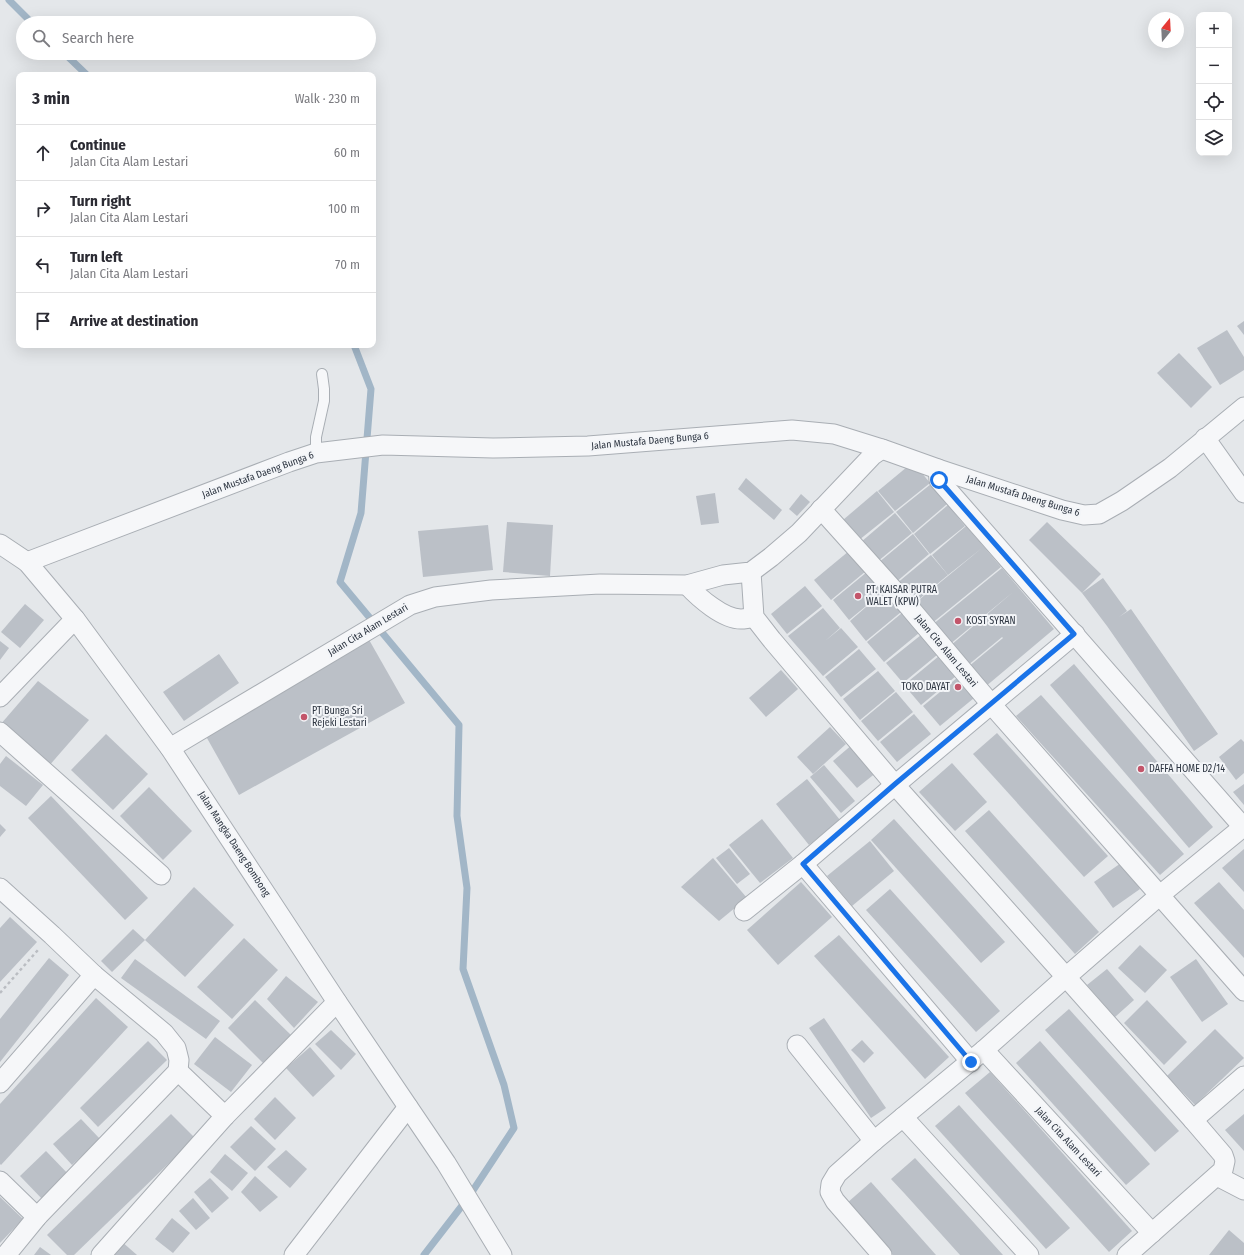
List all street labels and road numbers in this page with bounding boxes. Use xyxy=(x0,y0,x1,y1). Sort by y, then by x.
street label: Jalan Mustafa Daeng Bunga 6 xyxy=(591,430,709,452)
street label: Jalan Mustafa Daeng Bunga 6 xyxy=(200,449,316,501)
street label: Jalan Mustafa Daeng Bunga 6 xyxy=(965,473,1081,519)
street label: Jalan Cita Alam Lestari xyxy=(326,601,410,659)
street label: Jalan Cita Alam Lestari xyxy=(912,612,980,690)
street label: Jalan Mangka Daeng Bombong xyxy=(195,789,273,899)
street label: Jalan Cita Alam Lestari xyxy=(1033,1105,1103,1179)

